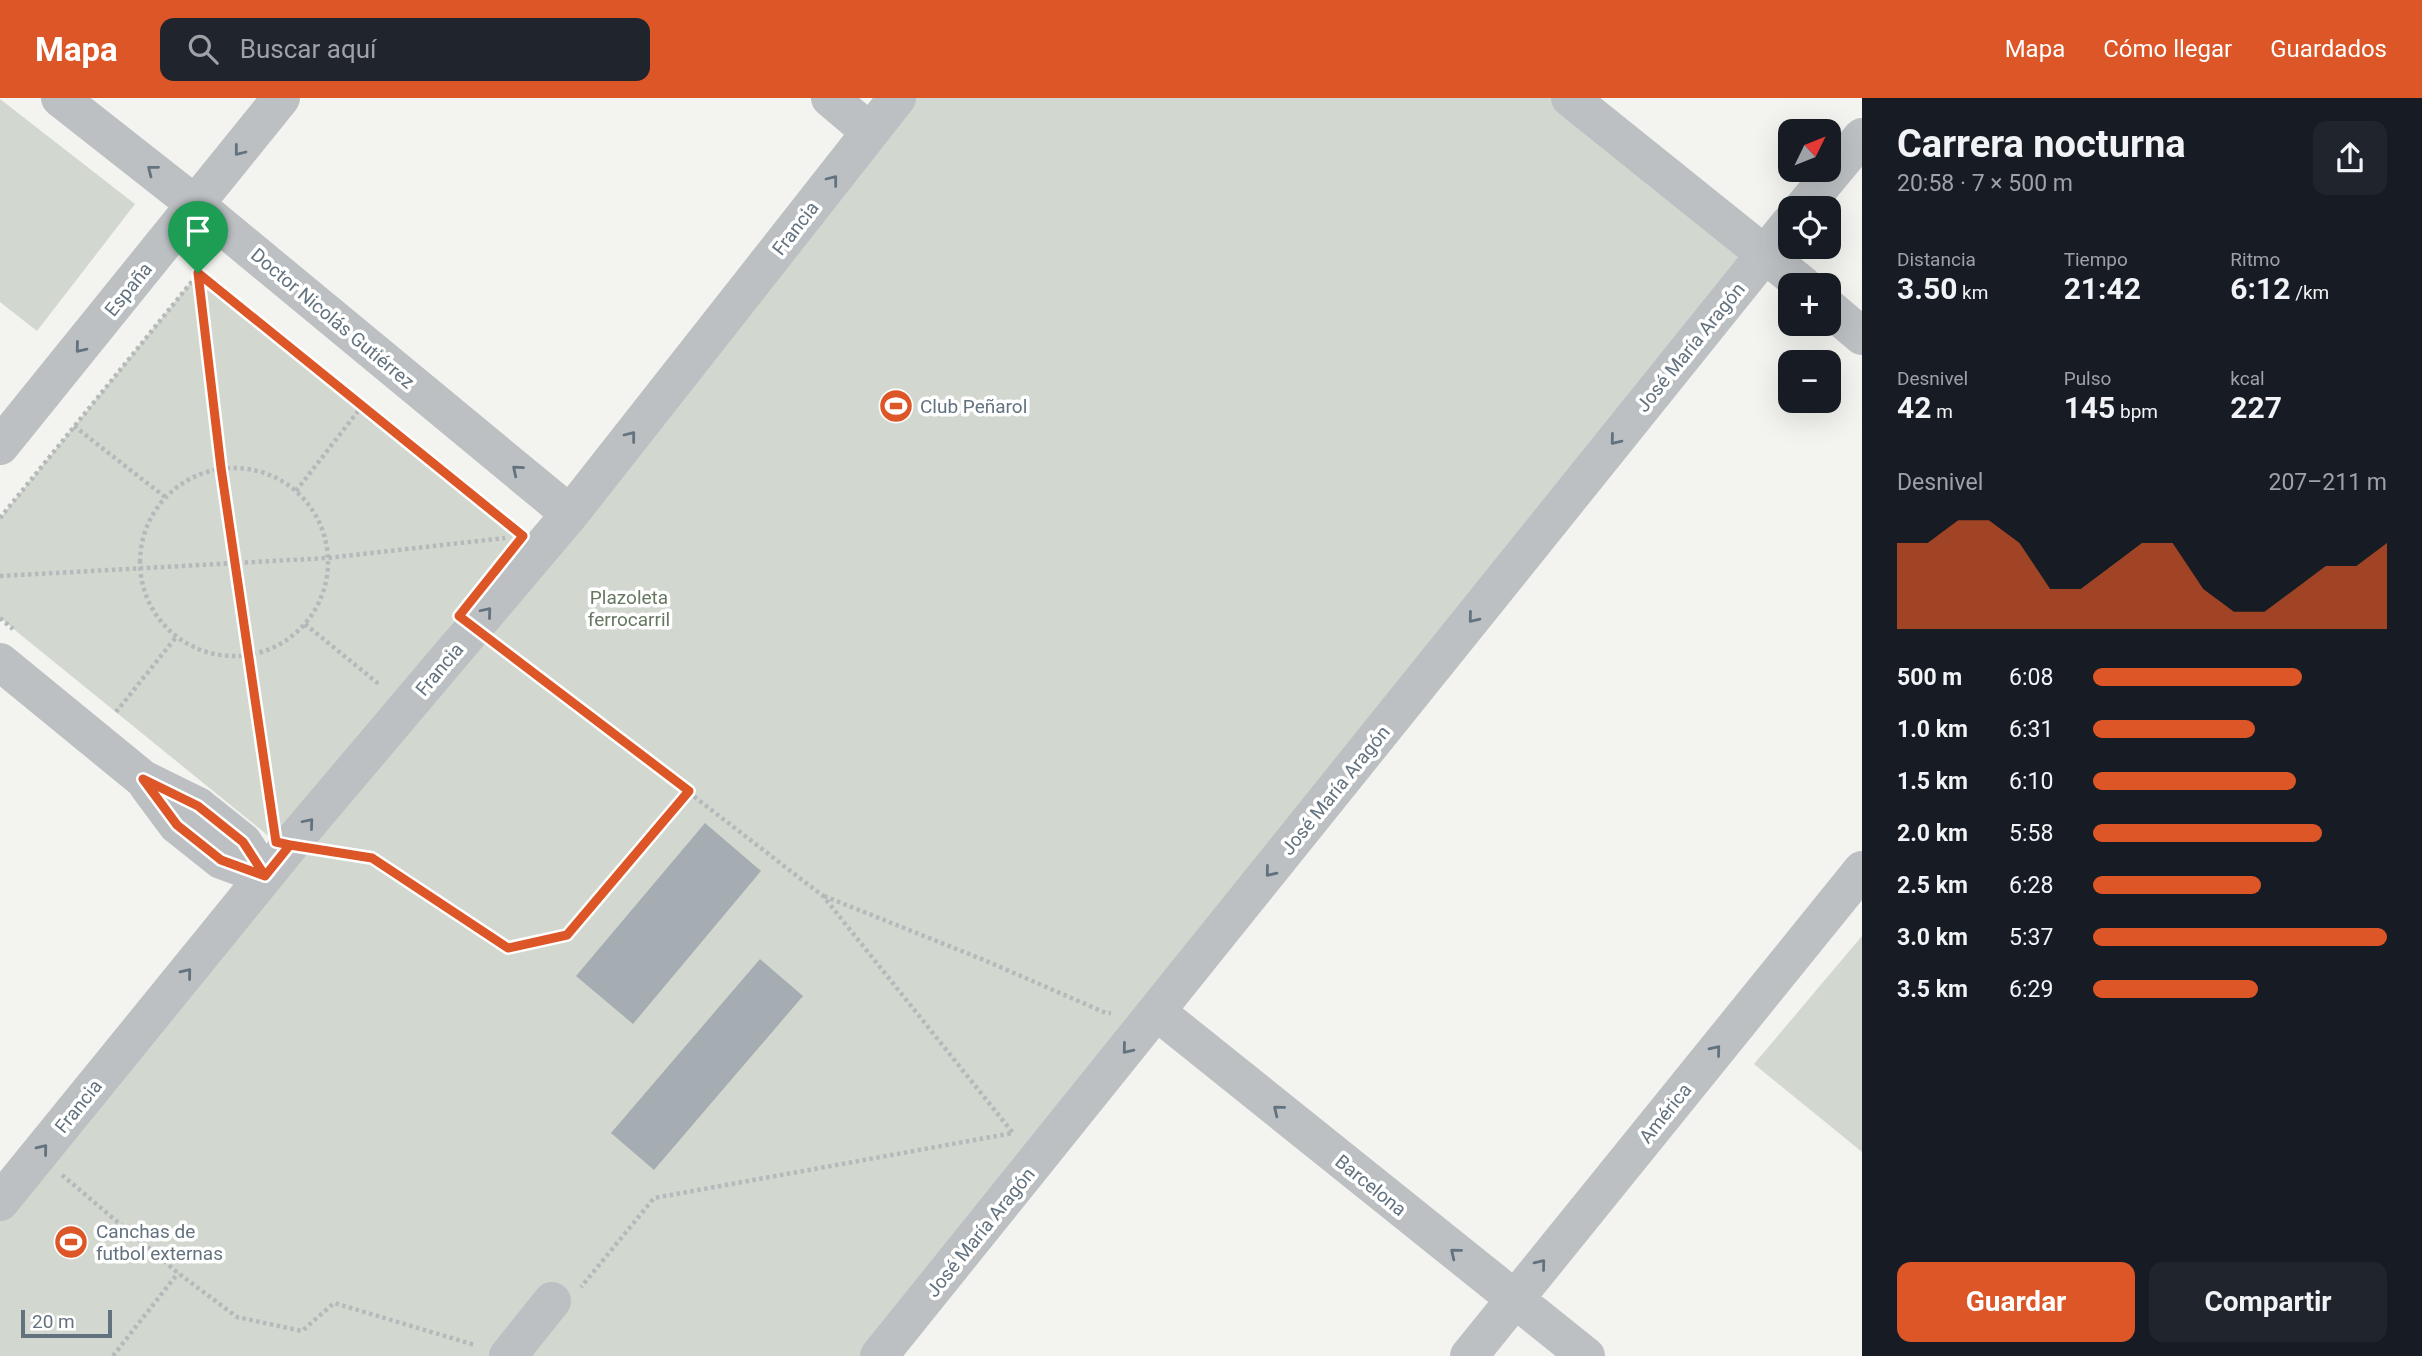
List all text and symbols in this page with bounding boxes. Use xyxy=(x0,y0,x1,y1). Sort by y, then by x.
search box xyxy=(160,18,650,81)
text: Mapa xyxy=(35,30,118,69)
icon: search xyxy=(184,30,222,68)
text: Buscar aquí xyxy=(240,34,376,64)
text: Mapa xyxy=(2005,35,2065,63)
text: Cómo llegar xyxy=(2103,35,2232,63)
text: Guardados xyxy=(2270,35,2387,63)
north arrow xyxy=(1778,119,1841,182)
map controls xyxy=(1778,119,1841,413)
button: share xyxy=(2313,121,2387,195)
text: Carrera nocturna xyxy=(1897,122,2186,166)
one-way arrow xyxy=(234,144,247,156)
one-way arrow xyxy=(148,166,160,179)
text: 20:58 · 7 × 500 m xyxy=(1897,170,2073,197)
one-way arrow xyxy=(824,175,837,188)
button: locate xyxy=(1778,196,1841,259)
street label: Francia xyxy=(767,197,824,260)
pin xyxy=(168,201,228,273)
icon: arrive xyxy=(179,212,217,250)
street label: Doctor Nicolás Gutiérrez xyxy=(246,243,419,393)
text: Distancia xyxy=(1897,248,1976,271)
text: Tiempo xyxy=(2064,248,2128,271)
text: Ritmo xyxy=(2230,248,2280,271)
street label: España xyxy=(100,258,157,321)
text: 3.50 xyxy=(1897,271,1957,306)
text: 21:42 xyxy=(2064,271,2141,306)
text: 6:12 xyxy=(2230,271,2290,306)
button: + xyxy=(1778,273,1841,336)
street label: José María Aragón xyxy=(1631,278,1750,417)
text: km xyxy=(1957,281,1988,304)
text: /km xyxy=(2290,281,2329,304)
one-way arrow xyxy=(76,340,89,352)
button: − xyxy=(1778,350,1841,413)
text: Desnivel xyxy=(1897,367,1968,390)
text: Pulso xyxy=(2064,367,2111,390)
text: kcal xyxy=(2230,367,2265,390)
sports icon: Club Peñarol xyxy=(877,387,915,425)
text: 42 xyxy=(1897,390,1931,425)
text: 145 xyxy=(2064,390,2115,425)
text: 227 xyxy=(2230,390,2282,425)
place label: Club Peñarol xyxy=(920,395,1027,418)
text: m xyxy=(1931,400,1953,423)
text: bpm xyxy=(2115,400,2158,423)
one-way arrow xyxy=(623,431,636,443)
one-way arrow xyxy=(1611,432,1624,445)
one-way arrow xyxy=(513,466,526,478)
text: Desnivel xyxy=(1897,469,1983,496)
text: 207–211 m xyxy=(2268,469,2387,496)
park label: Plazoleta ferrocarril xyxy=(588,586,670,631)
one-way arrow xyxy=(479,607,491,620)
one-way arrow xyxy=(1469,610,1482,622)
street label: Francia xyxy=(411,638,468,700)
text: 500 m xyxy=(1897,664,1962,691)
text: 6:08 xyxy=(2009,664,2053,691)
text: 1.0 km xyxy=(1897,716,1968,743)
text: 6:31 xyxy=(2009,716,2053,743)
street label: José María Aragón xyxy=(1276,721,1395,860)
text: 1.5 km xyxy=(1897,768,1968,795)
text: 6:10 xyxy=(2009,768,2053,795)
one-way arrow xyxy=(301,818,313,831)
text: 2.0 km xyxy=(1897,820,1968,847)
text: 5:58 xyxy=(2009,820,2053,847)
one-way arrow xyxy=(1265,864,1278,876)
text: 2.5 km xyxy=(1897,872,1968,899)
text: 6:28 xyxy=(2009,872,2053,899)
text: 3.0 km xyxy=(1897,924,1968,951)
text: 5:37 xyxy=(2009,924,2053,951)
one-way arrow xyxy=(178,968,191,980)
text: 3.5 km xyxy=(1897,976,1968,1003)
text: 6:29 xyxy=(2009,976,2053,1003)
one-way arrow xyxy=(1123,1040,1135,1053)
one-way arrow xyxy=(1708,1045,1720,1058)
street label: Francia xyxy=(50,1075,107,1138)
street label: América xyxy=(1634,1079,1697,1148)
one-way arrow xyxy=(1274,1106,1286,1119)
one-way arrow xyxy=(35,1145,47,1158)
street label: Barcelona xyxy=(1331,1150,1411,1221)
street label: José María Aragón xyxy=(921,1163,1040,1302)
place label: Canchas de futbol externas xyxy=(96,1220,223,1265)
sports icon: Canchas de futbol externas xyxy=(52,1223,90,1261)
one-way arrow xyxy=(1451,1249,1464,1261)
one-way arrow xyxy=(1533,1259,1546,1271)
button: Guardar xyxy=(1897,1262,2135,1342)
button: Compartir xyxy=(2149,1262,2387,1342)
scale bar xyxy=(21,1307,112,1339)
text: 20 m xyxy=(32,1310,75,1333)

